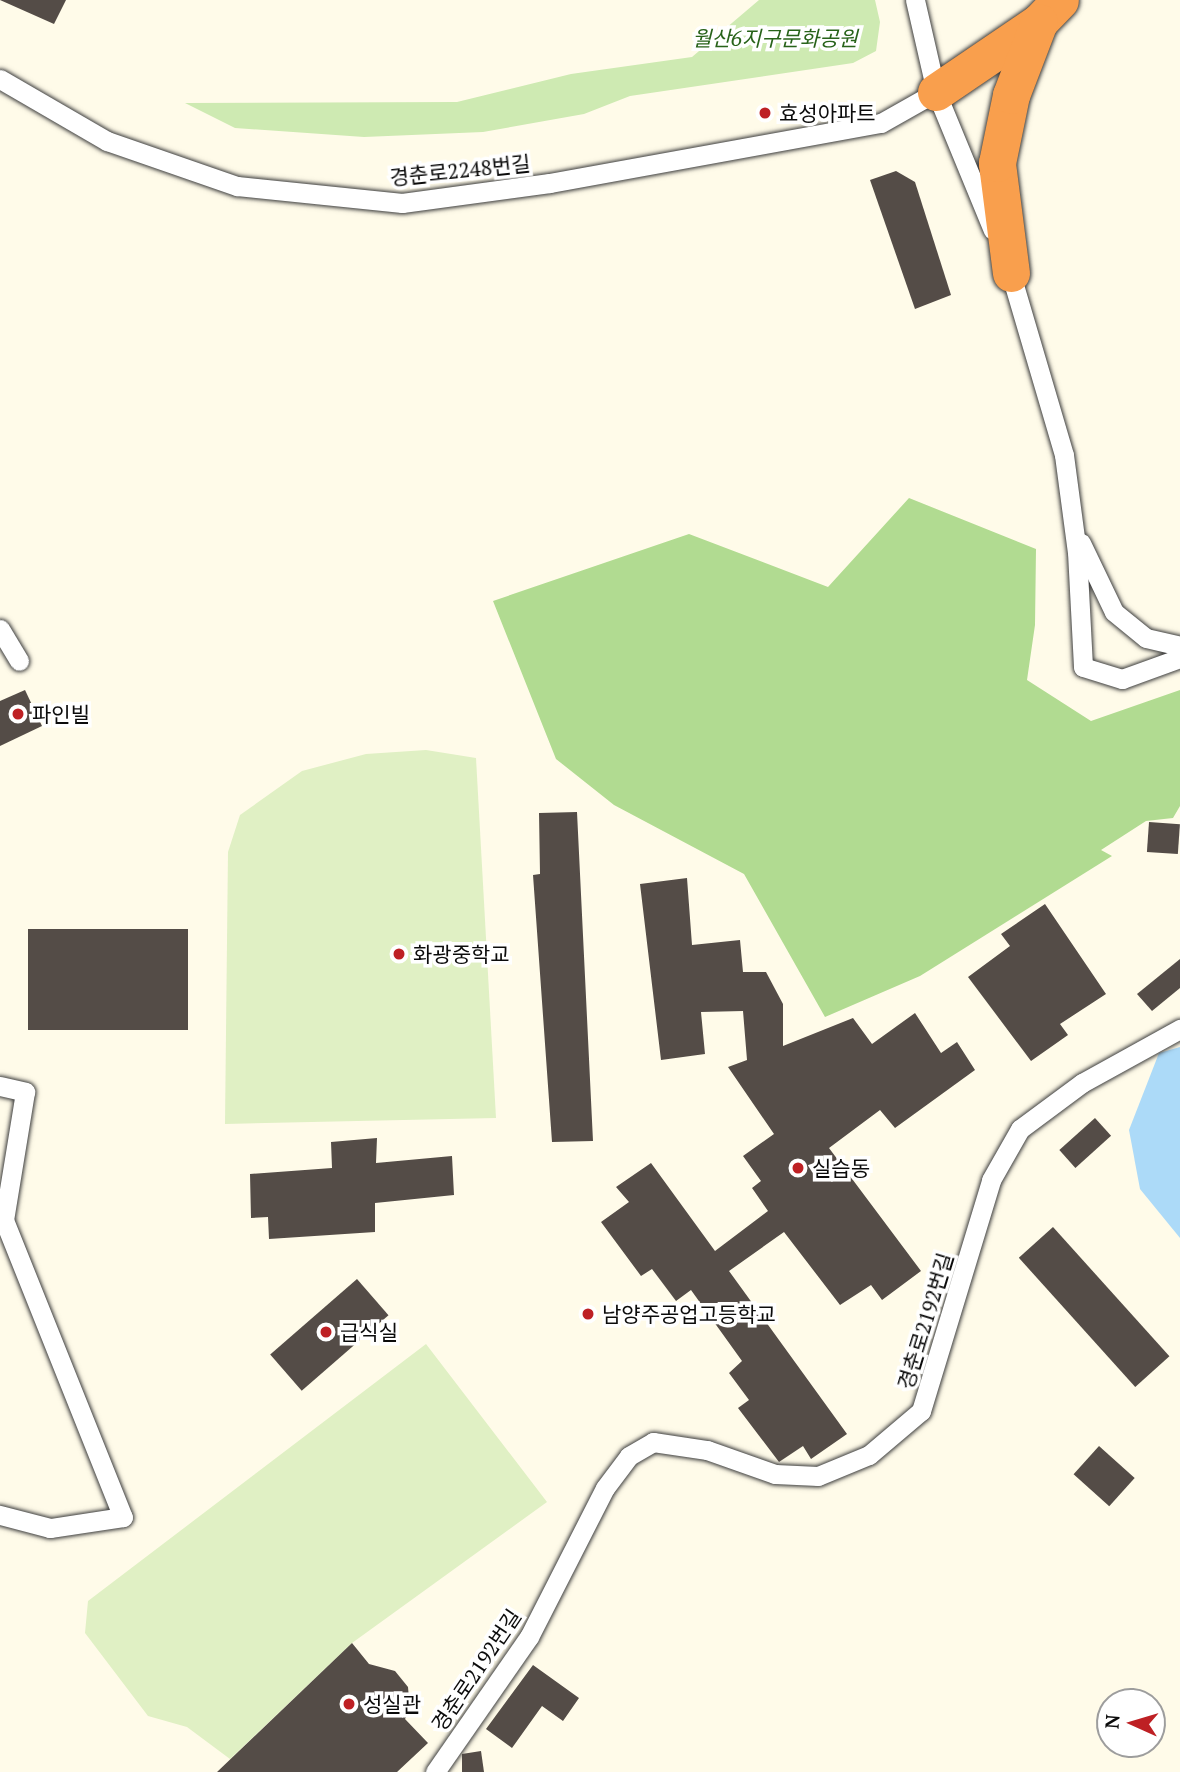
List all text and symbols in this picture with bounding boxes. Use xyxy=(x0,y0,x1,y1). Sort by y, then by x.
park label: 월산6지구문화공원 xyxy=(692,25,858,51)
place label: 효성아파트 xyxy=(779,100,876,126)
marker: 효성아파트 xyxy=(757,105,773,121)
street label: 경춘로2248번길 xyxy=(388,150,532,190)
place label: 파인빌 xyxy=(32,701,90,727)
marker: 파인빌 xyxy=(10,706,26,722)
place label: 화광중학교 xyxy=(413,941,510,967)
marker: 화광중학교 xyxy=(391,946,407,962)
place label: 실습동 xyxy=(812,1155,870,1181)
marker: 실습동 xyxy=(790,1160,806,1176)
street label: 경춘로2192번길 xyxy=(892,1250,958,1392)
place label: 남양주공업고등학교 xyxy=(602,1301,776,1327)
marker: 남양주공업고등학교 xyxy=(580,1306,596,1322)
place label: 급식실 xyxy=(340,1319,398,1345)
marker: 급식실 xyxy=(318,1324,334,1340)
street label: 경춘로2192번길 xyxy=(426,1604,526,1736)
north arrow xyxy=(1096,1688,1166,1758)
place label: 성실관 xyxy=(363,1691,421,1717)
marker: 성실관 xyxy=(341,1696,357,1712)
text: N xyxy=(1099,1714,1125,1730)

